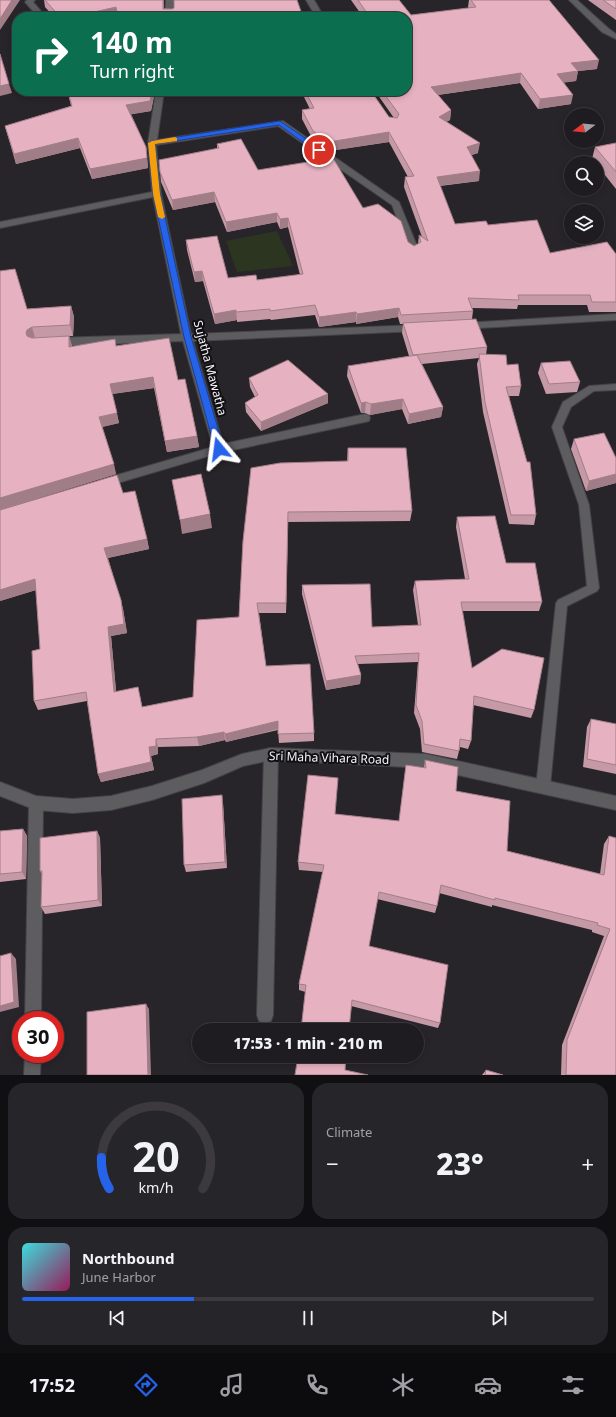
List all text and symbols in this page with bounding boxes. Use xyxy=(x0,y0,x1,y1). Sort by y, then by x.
text: 140 m xyxy=(90,23,173,61)
icon: right xyxy=(24,28,76,80)
text: Turn right xyxy=(90,59,174,83)
north arrow xyxy=(564,108,604,148)
map controls xyxy=(564,108,604,244)
pin xyxy=(302,133,336,167)
icon: arrive xyxy=(308,139,330,161)
button: search xyxy=(564,156,604,196)
button: layers xyxy=(564,204,604,244)
street label: Sujatha Mawatha xyxy=(190,318,231,417)
position arrow xyxy=(198,428,240,470)
street label: Sri Maha Vihara Road xyxy=(269,747,390,768)
speed limit sign: 30 xyxy=(12,1011,64,1063)
text: 17:53 · 1 min · 210 m xyxy=(233,1033,383,1053)
text: Climate xyxy=(326,1123,372,1141)
text: 20 xyxy=(132,1128,180,1184)
text: 23° xyxy=(436,1143,484,1184)
text: − xyxy=(326,1148,339,1178)
text: + xyxy=(581,1148,594,1178)
text: km/h xyxy=(138,1178,174,1197)
text: Northbound xyxy=(82,1248,174,1268)
text: June Harbor xyxy=(82,1268,156,1286)
icon: previous xyxy=(106,1307,128,1329)
icon: pause xyxy=(297,1307,319,1329)
icon: next xyxy=(488,1307,510,1329)
icon: directions xyxy=(132,1371,160,1399)
icon: music xyxy=(218,1371,246,1399)
icon: phone xyxy=(303,1371,331,1399)
icon: climate xyxy=(389,1371,417,1399)
icon: car xyxy=(474,1371,502,1399)
icon: filters xyxy=(559,1371,587,1399)
text: 17:52 xyxy=(29,1373,75,1397)

